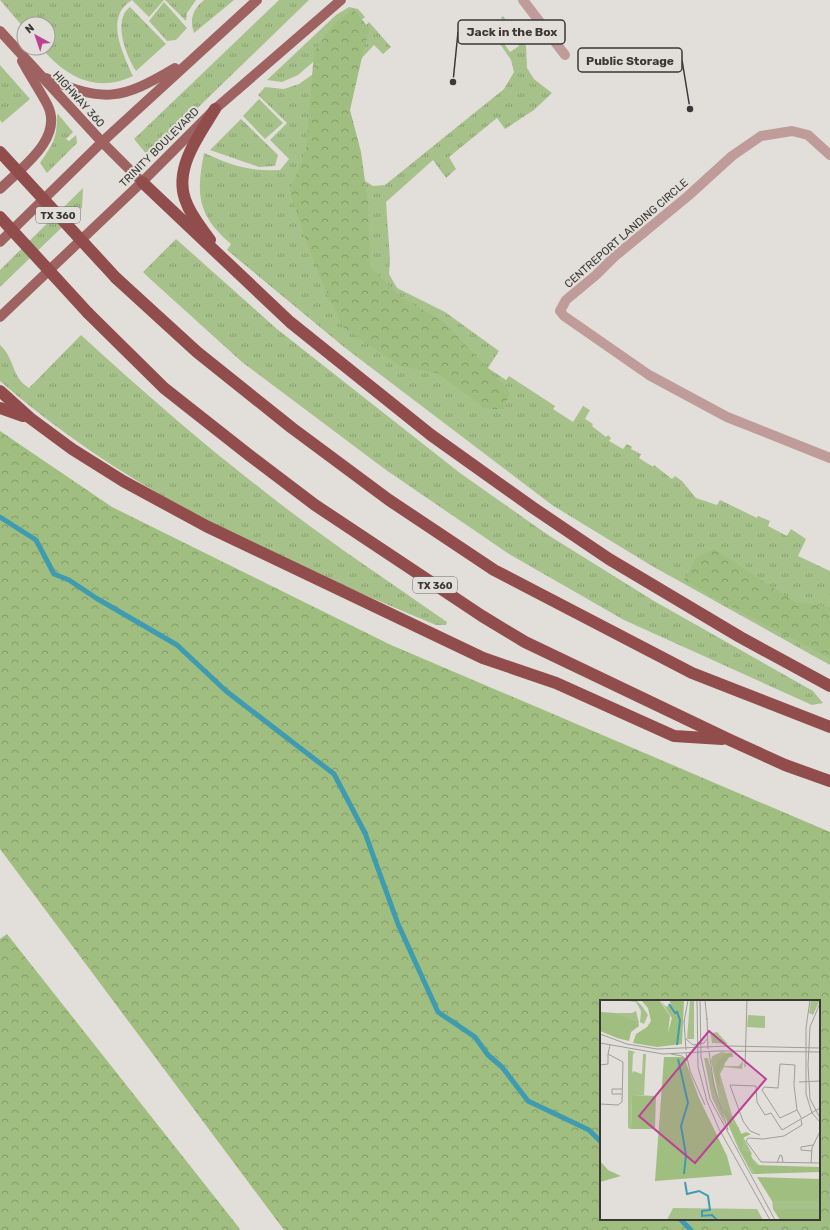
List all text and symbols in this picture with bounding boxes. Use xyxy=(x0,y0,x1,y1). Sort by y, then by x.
north arrow xyxy=(16,16,56,56)
callout: Jack in the Box xyxy=(458,20,565,44)
text: N xyxy=(23,21,37,36)
text: Jack in the Box xyxy=(467,25,557,39)
callout: Public Storage xyxy=(578,48,682,72)
text: Public Storage xyxy=(586,54,674,68)
street label: HIGHWAY 360 xyxy=(50,69,107,130)
street label: TRINITY BOULEVARD xyxy=(117,105,202,190)
street label: CENTREPORT LANDING CIRCLE xyxy=(562,176,691,291)
road number: TX 360 xyxy=(36,207,80,223)
road number: TX 360 xyxy=(413,577,457,593)
inset map xyxy=(600,1000,820,1220)

